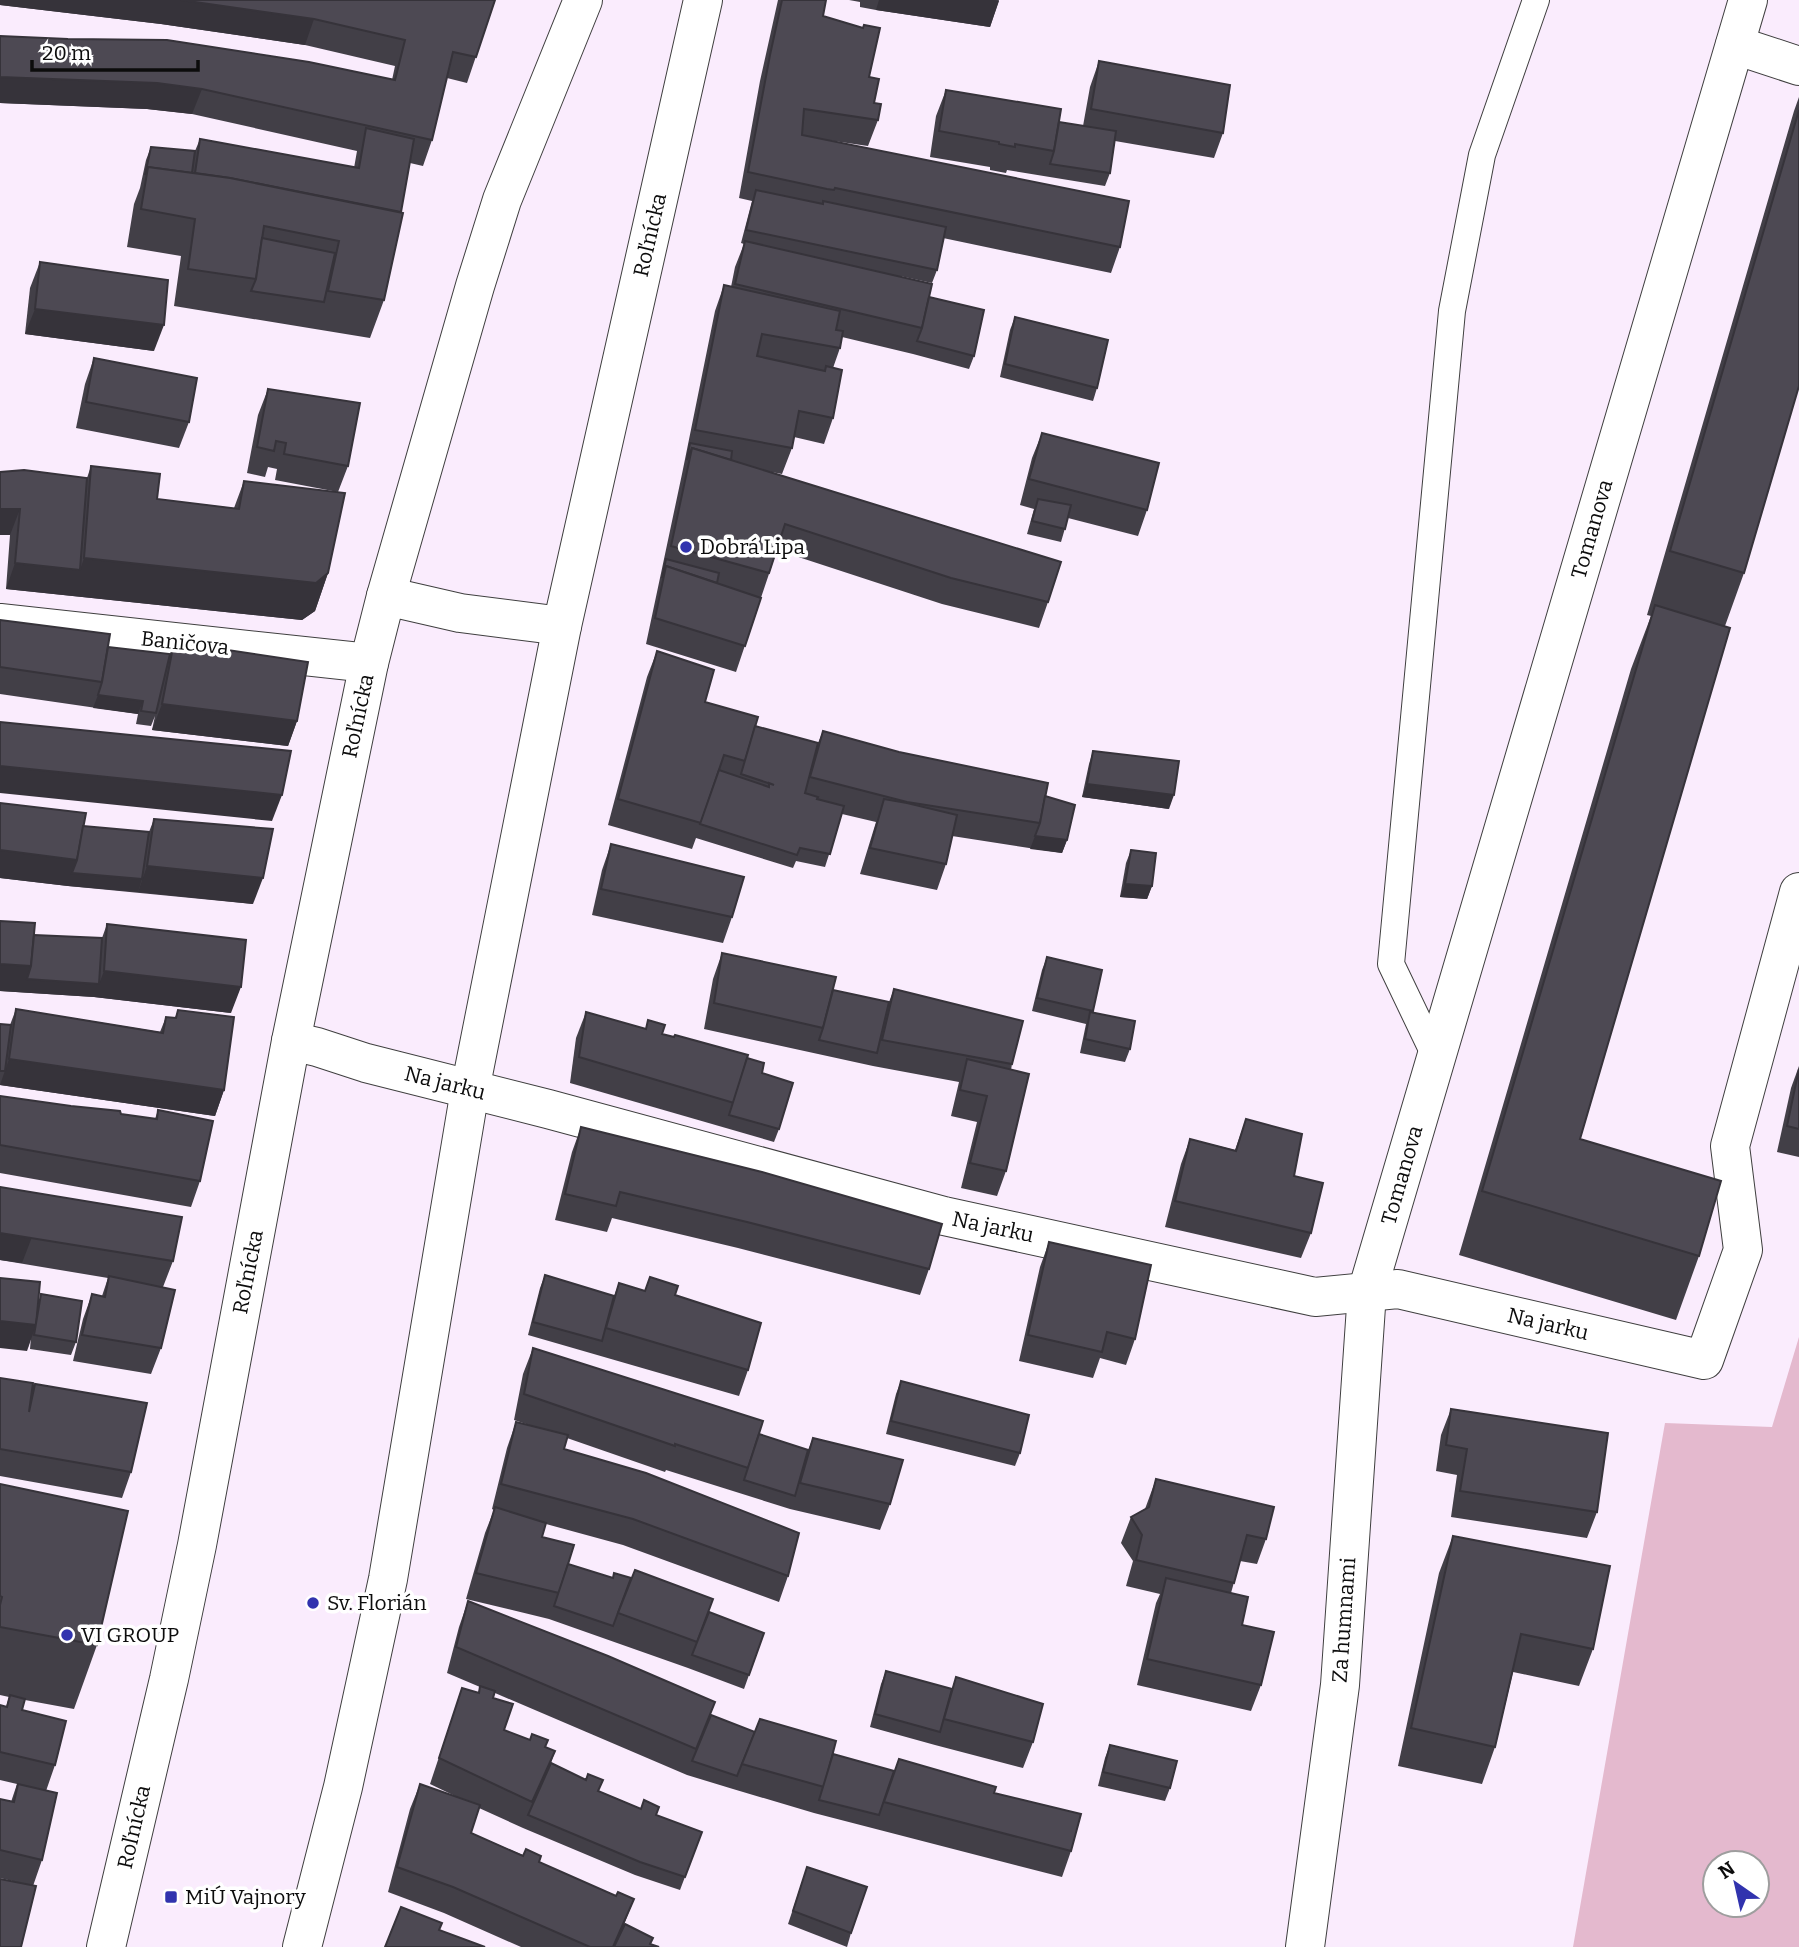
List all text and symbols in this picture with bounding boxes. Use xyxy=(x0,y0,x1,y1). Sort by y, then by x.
scale bar xyxy=(32,28,198,72)
text: 20 m xyxy=(42,40,91,66)
street label: Roľnícka xyxy=(628,190,672,279)
street label: Tomanova xyxy=(1565,476,1619,582)
place label: Dobrá Lipa xyxy=(700,534,806,560)
marker: Dobrá Lipa xyxy=(678,539,694,555)
street label: Baničova xyxy=(140,625,231,661)
street label: Roľnícka xyxy=(336,671,380,760)
street label: Na jarku xyxy=(402,1060,488,1106)
street label: Tomanova xyxy=(1375,1122,1429,1228)
street label: Na jarku xyxy=(950,1206,1036,1248)
street label: Roľnícka xyxy=(227,1227,269,1316)
street label: Na jarku xyxy=(1505,1302,1591,1346)
street label: Za humnami xyxy=(1327,1556,1361,1684)
place label: Sv. Florián xyxy=(327,1590,426,1616)
marker: Sv. Florián xyxy=(305,1595,321,1611)
place label: VI GROUP xyxy=(81,1622,179,1648)
marker: VI GROUP xyxy=(59,1627,75,1643)
street label: Roľnícka xyxy=(112,1782,156,1871)
north arrow xyxy=(1701,1849,1771,1919)
text: N xyxy=(1714,1857,1740,1884)
place label: MiÚ Vajnory xyxy=(185,1884,307,1910)
marker: MiÚ Vajnory xyxy=(163,1889,179,1905)

